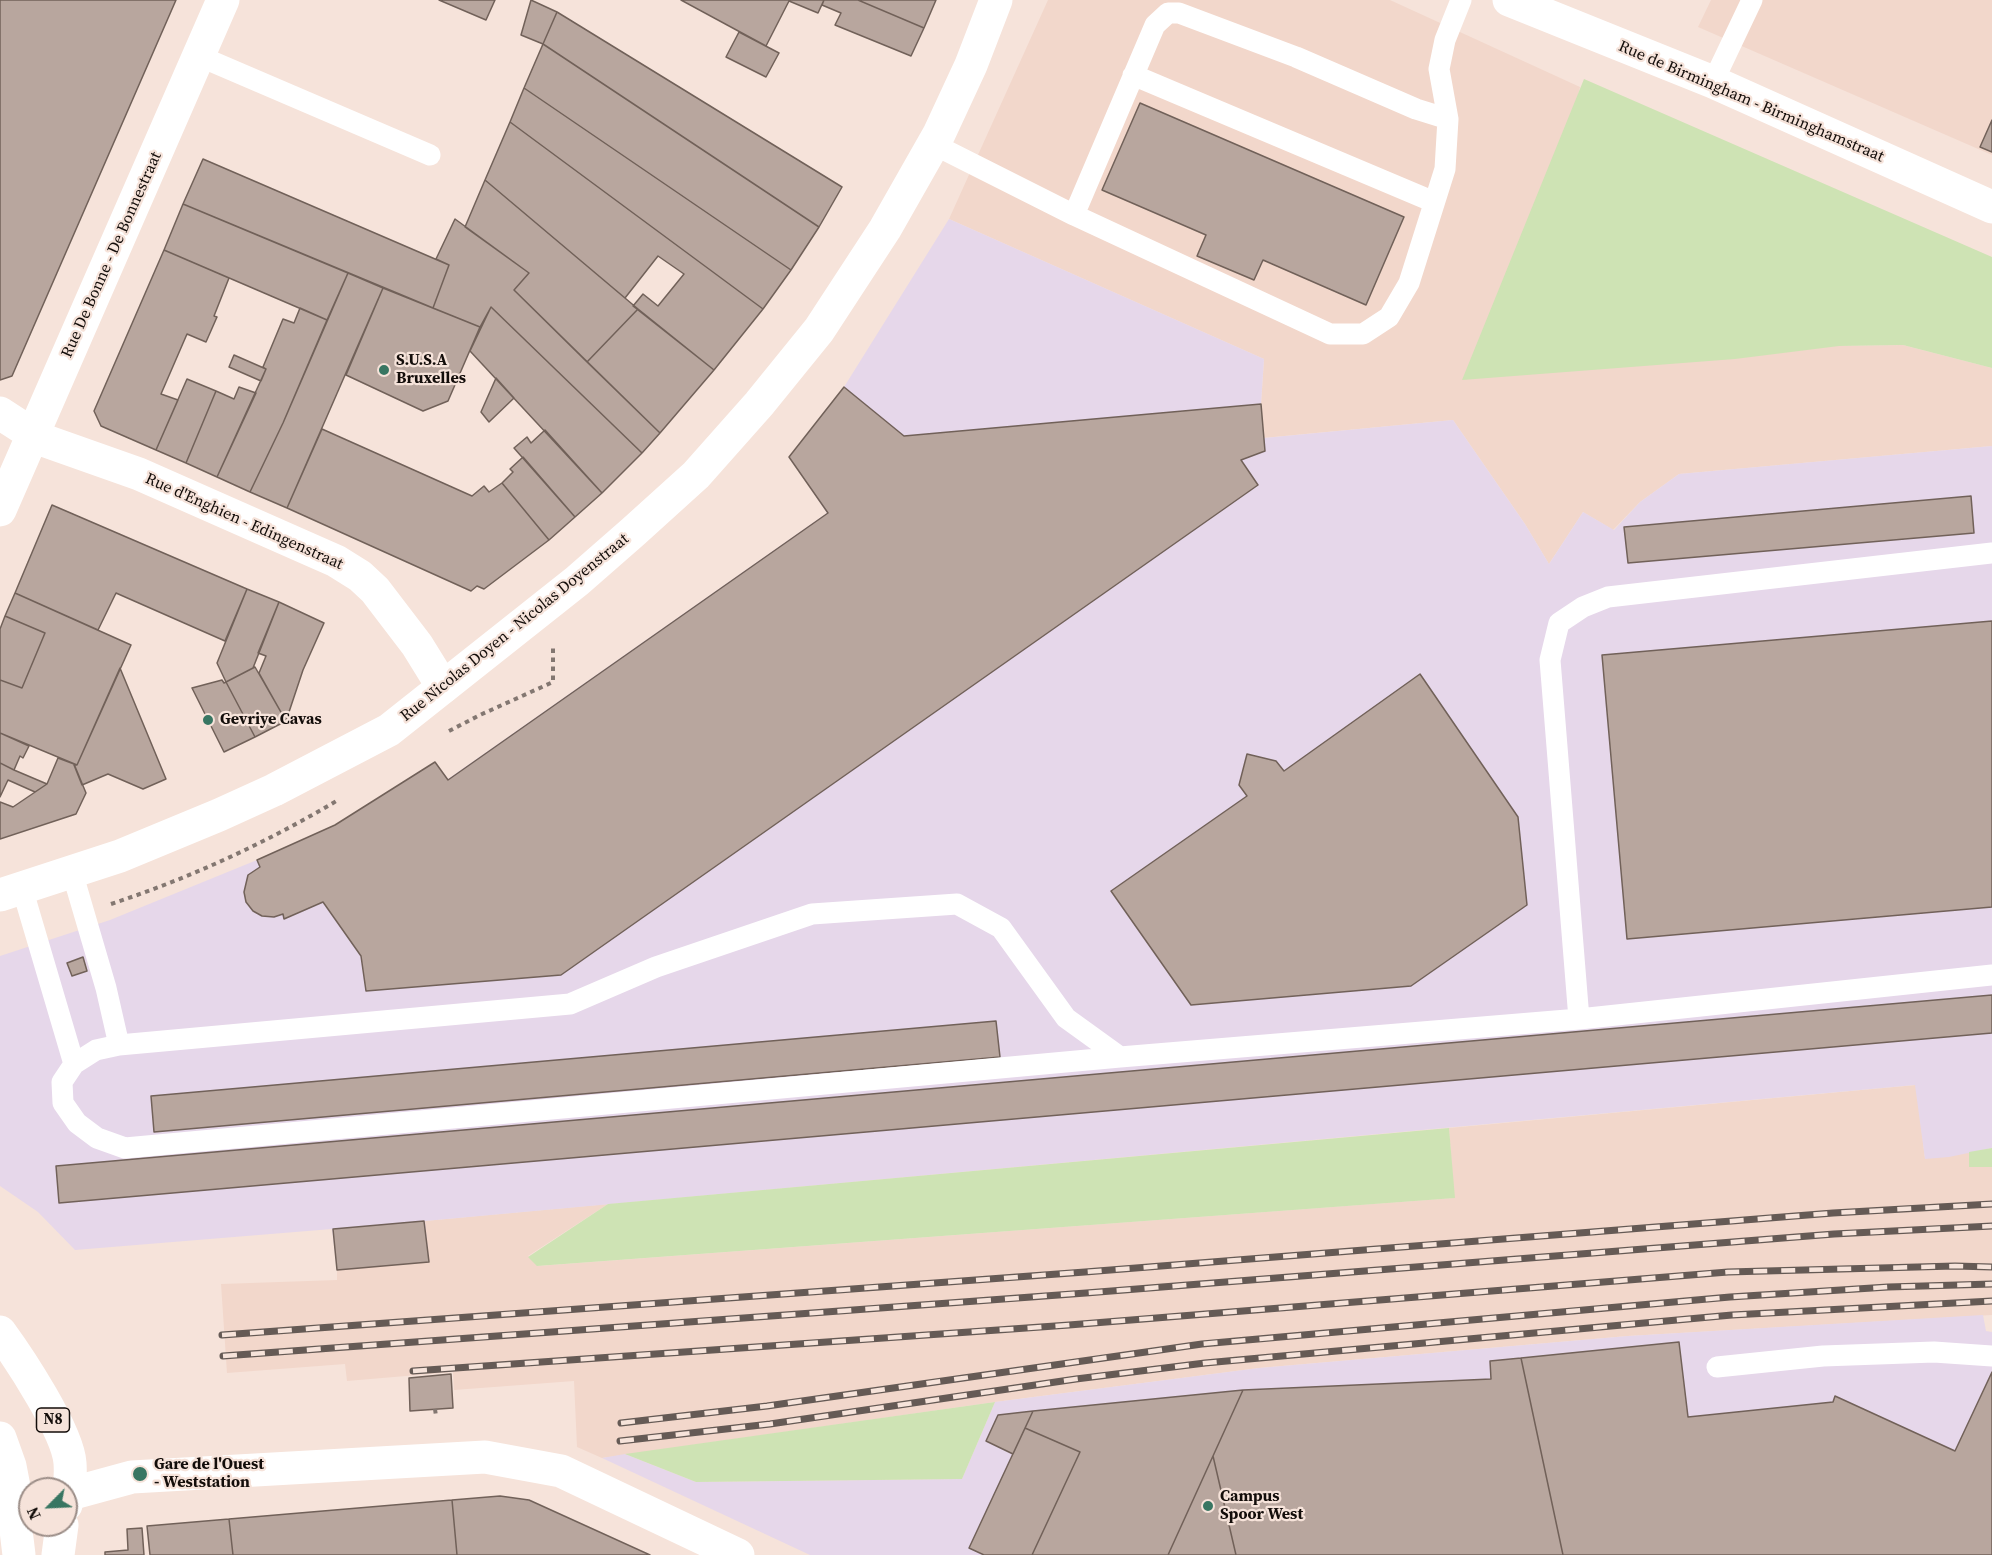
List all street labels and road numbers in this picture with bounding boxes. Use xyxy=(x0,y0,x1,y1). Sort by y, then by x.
street label: Rue de Birmingham - Birminghamstraat xyxy=(1615,37,1887,167)
street label: Rue De Bonne - De Bonnestraat xyxy=(58,149,166,361)
street label: Rue d'Enghien - Edingenstraat xyxy=(142,470,346,574)
street label: Rue Nicolas Doyen - Nicolas Doyenstraat xyxy=(397,530,633,726)
road number: N8 xyxy=(36,1408,70,1432)

